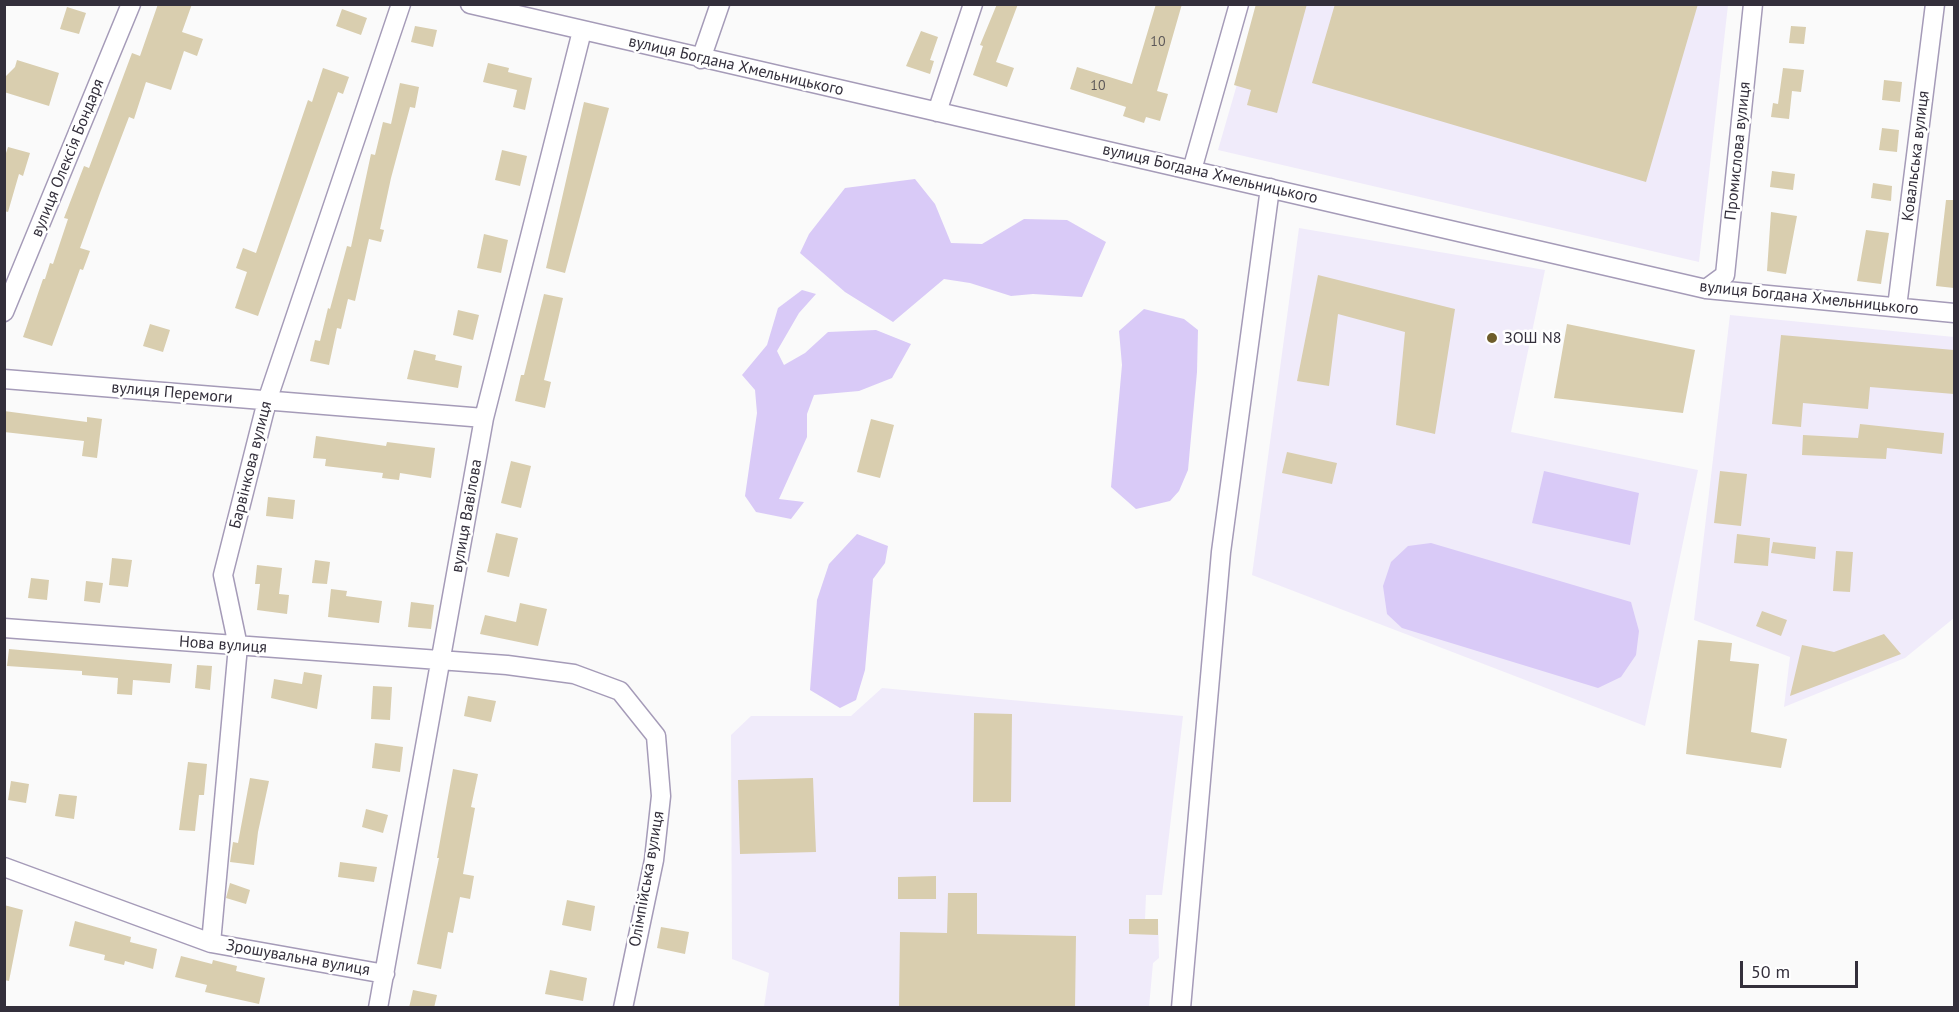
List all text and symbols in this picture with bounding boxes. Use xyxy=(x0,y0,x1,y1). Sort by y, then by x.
street label: вулиця Богдана Хмельницького xyxy=(627,32,845,100)
house number: 10 xyxy=(1150,34,1166,50)
street label: вулиця Олексія Бондаря xyxy=(27,76,109,240)
house number: 10 xyxy=(1090,78,1106,94)
street label: Промислова вулиця xyxy=(1721,81,1755,221)
street label: Ковальська вулиця xyxy=(1898,90,1934,222)
street label: вулиця Богдана Хмельницького xyxy=(1101,140,1319,208)
street label: вулиця Богдана Хмельницького xyxy=(1698,277,1920,319)
place label: ЗОШ N8 xyxy=(1504,328,1561,348)
marker: ЗОШ N8 xyxy=(1485,331,1499,345)
street label: вулиця Перемоги xyxy=(111,378,233,408)
street label: Барвінкова вулиця xyxy=(226,399,276,531)
street label: вулиця Вавілова xyxy=(448,458,486,574)
street label: Нова вулиця xyxy=(178,632,268,658)
street label: Олімпійська вулиця xyxy=(626,810,668,948)
street label: Зрошувальна вулиця xyxy=(225,936,371,980)
scale bar xyxy=(1743,949,1862,987)
text: 50 m xyxy=(1751,960,1790,983)

